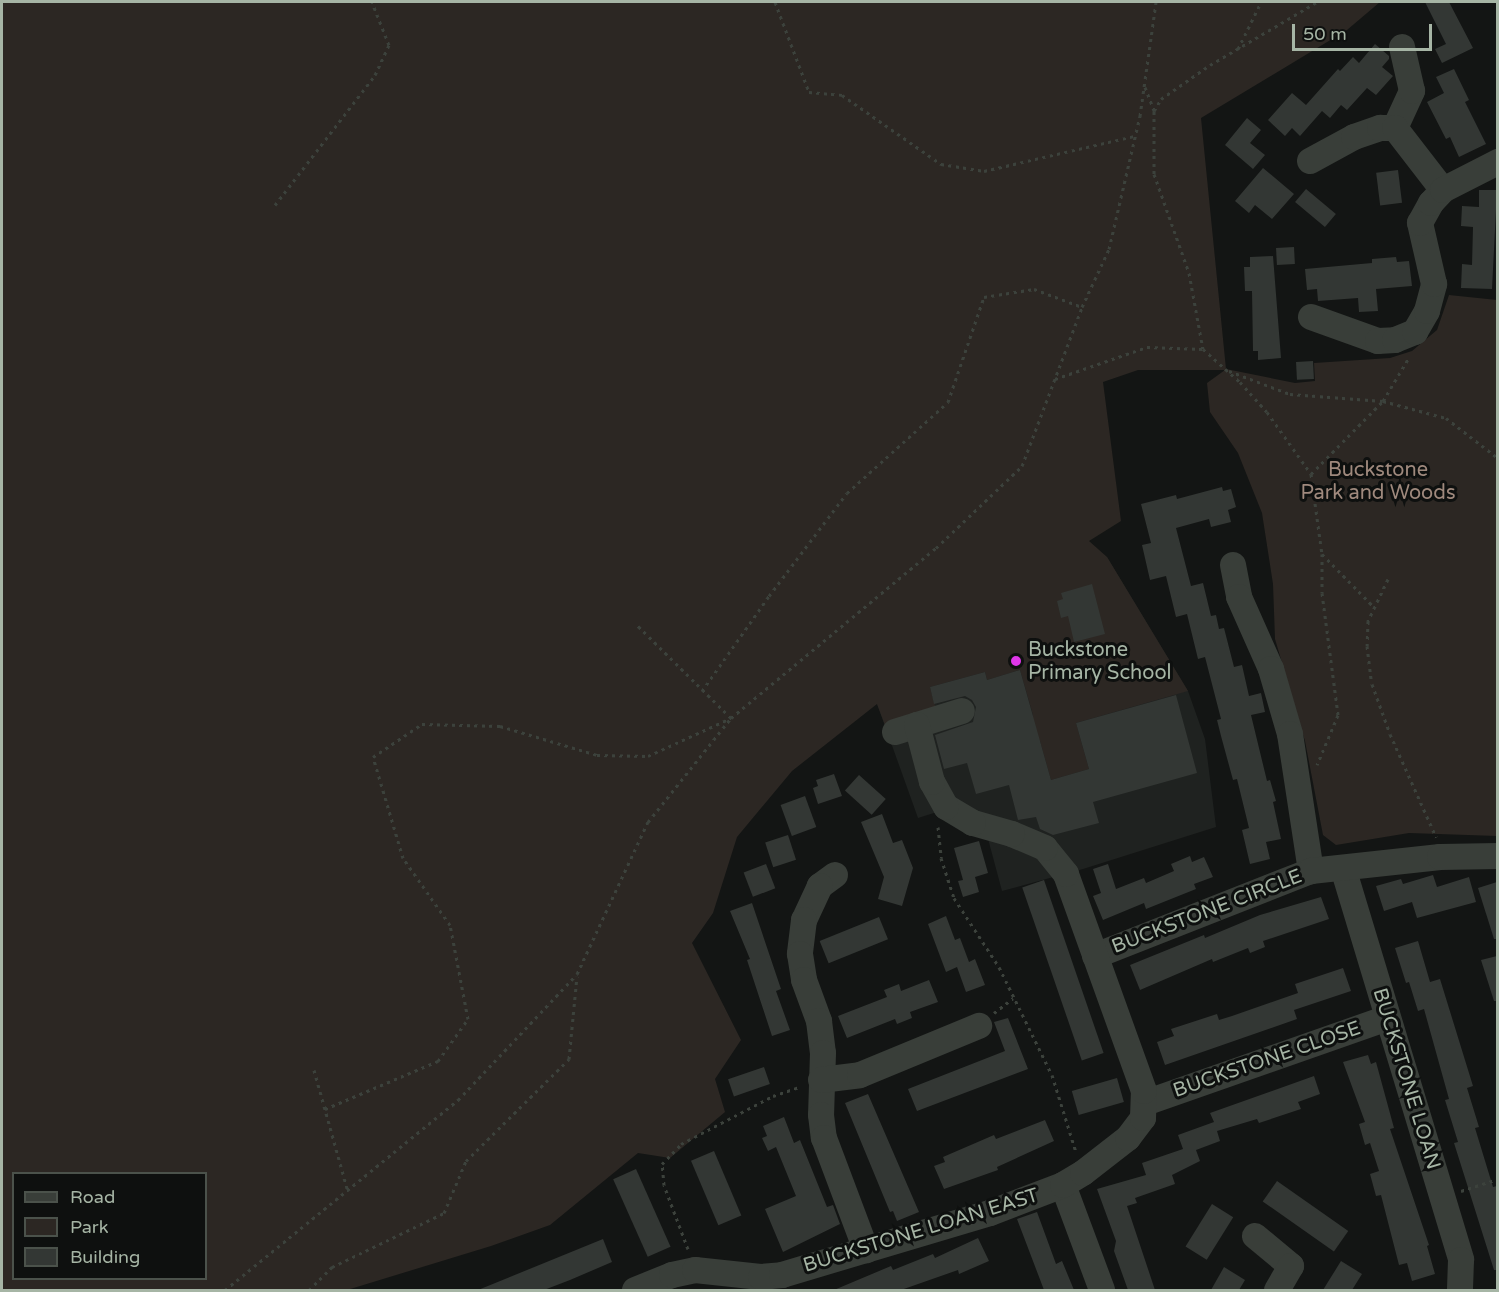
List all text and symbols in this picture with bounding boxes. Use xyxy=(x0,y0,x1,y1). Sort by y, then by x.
scale bar xyxy=(1295,12,1434,50)
text: 50 m xyxy=(1303,23,1347,45)
park label: Buckstone Park and Woods xyxy=(1300,459,1456,506)
place label: Buckstone Primary School xyxy=(1028,638,1172,685)
marker: Buckstone Primary School xyxy=(1009,654,1023,668)
street label: BUCKSTONE CIRCLE xyxy=(1108,865,1306,959)
street label: BUCKSTONE LOAN xyxy=(1367,985,1445,1173)
street label: BUCKSTONE CLOSE xyxy=(1170,1017,1364,1103)
legend xyxy=(12,1172,207,1280)
street label: BUCKSTONE LOAN EAST xyxy=(800,1184,1042,1278)
text: Road xyxy=(70,1186,115,1208)
text: Park xyxy=(70,1216,108,1238)
text: Building xyxy=(70,1246,140,1268)

